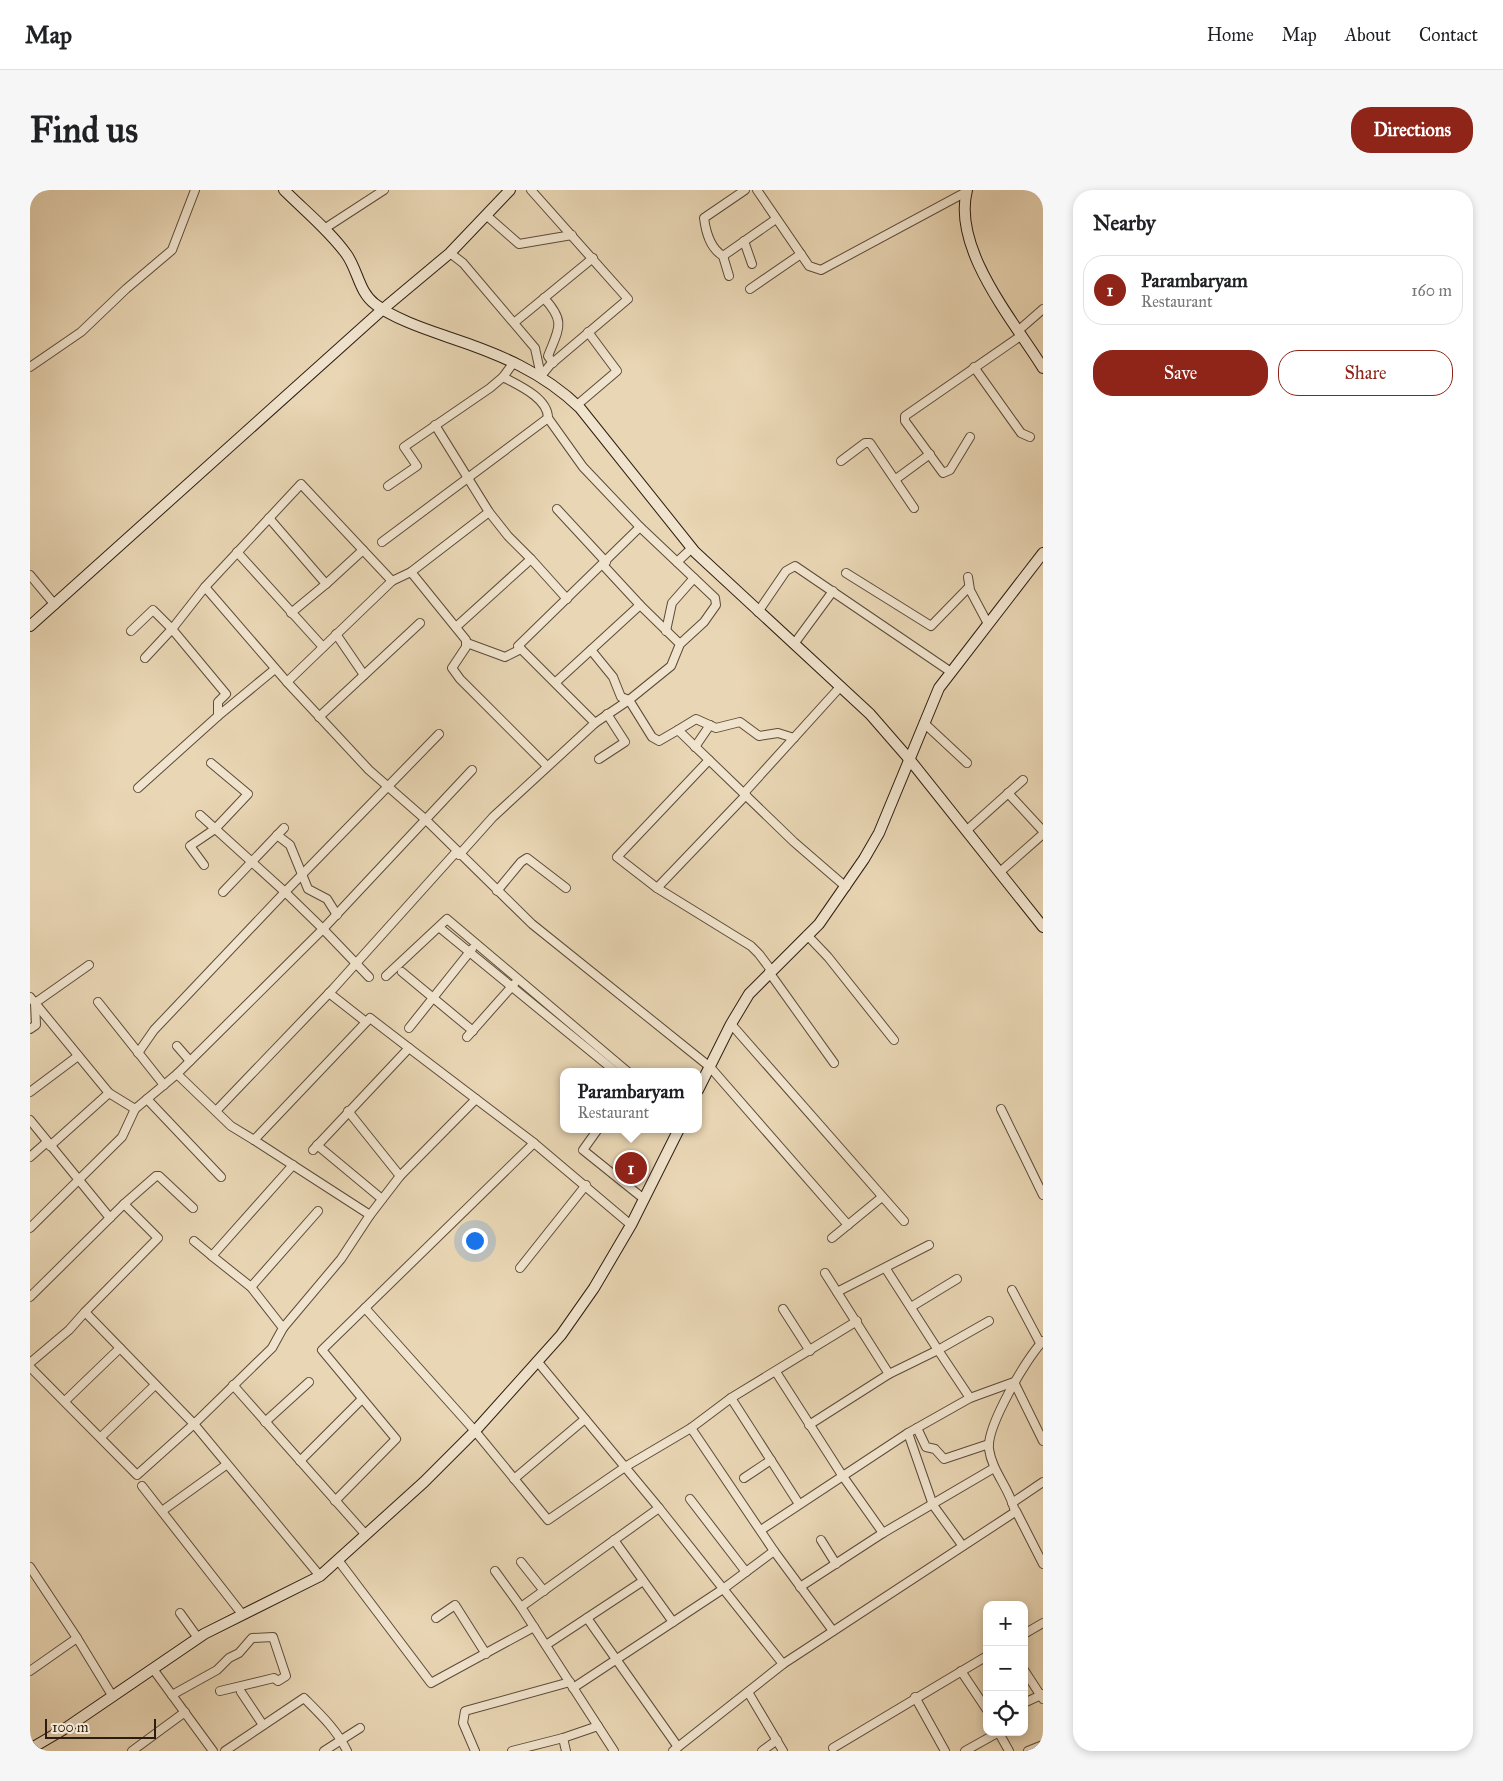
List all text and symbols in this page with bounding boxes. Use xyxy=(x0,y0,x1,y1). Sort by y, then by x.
text: Map xyxy=(25,20,72,50)
text: Home xyxy=(1207,24,1254,46)
text: Map xyxy=(1282,24,1317,46)
text: About xyxy=(1345,24,1391,46)
text: Contact xyxy=(1419,24,1478,46)
button: Directions xyxy=(1351,107,1473,153)
text: Find us xyxy=(30,109,138,152)
text: Nearby xyxy=(1093,210,1156,236)
text: Parambaryam xyxy=(1141,269,1248,292)
text: 1 xyxy=(1107,281,1113,300)
text: 160 m xyxy=(1411,281,1452,300)
text: Restaurant xyxy=(1141,292,1213,311)
button: Save xyxy=(1093,350,1268,396)
button: Share xyxy=(1278,350,1453,396)
popup xyxy=(560,1068,702,1133)
text: Parambaryam xyxy=(578,1080,684,1103)
text: Restaurant xyxy=(578,1103,649,1122)
pin: 1 xyxy=(615,1149,647,1187)
your location xyxy=(462,1228,488,1254)
map controls xyxy=(983,1601,1028,1736)
button: + xyxy=(983,1601,1028,1646)
button: − xyxy=(983,1646,1028,1691)
button: locate xyxy=(983,1691,1028,1736)
scale bar xyxy=(45,1716,156,1739)
text: 100 m xyxy=(52,1719,89,1736)

